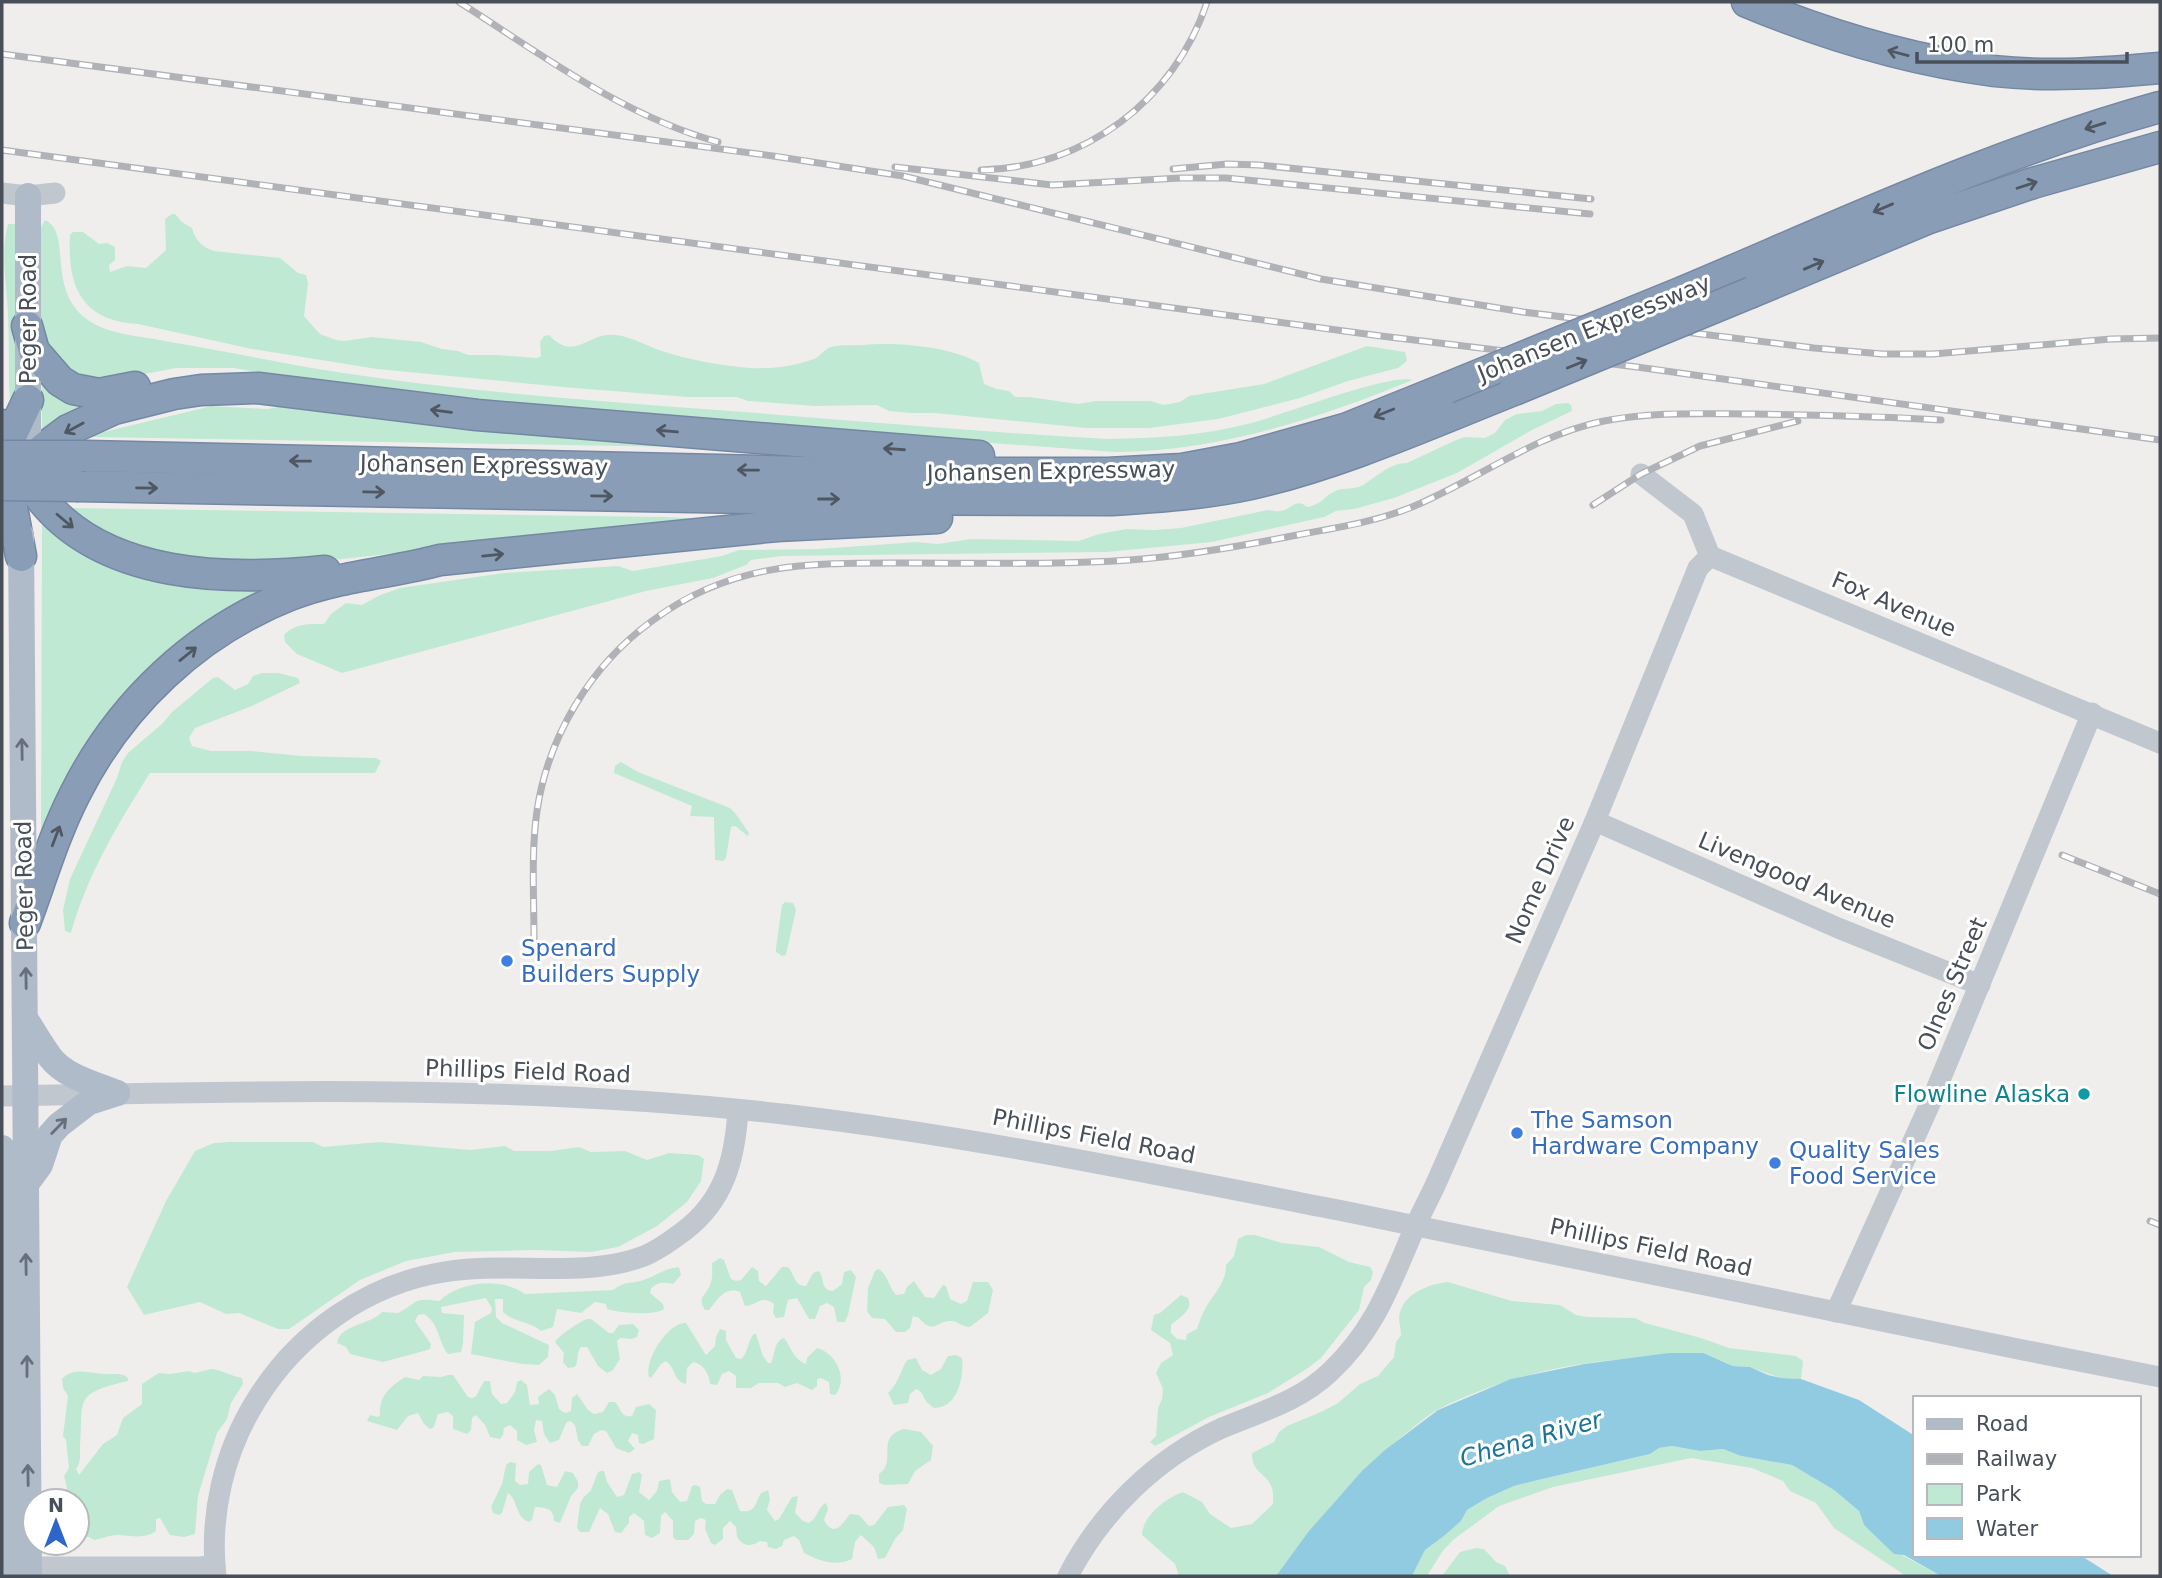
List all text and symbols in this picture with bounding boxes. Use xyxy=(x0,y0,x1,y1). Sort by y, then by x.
scale bar xyxy=(1917,21,2127,65)
text: 100 m xyxy=(1927,33,1994,57)
one-way arrow xyxy=(1887,46,1910,59)
one-way arrow xyxy=(2084,121,2106,134)
one-way arrow xyxy=(2016,177,2038,190)
one-way arrow xyxy=(1872,202,1894,215)
street label: Peger Road xyxy=(15,254,41,384)
one-way arrow xyxy=(1803,258,1825,271)
street label: Johansen Expressway xyxy=(1472,269,1714,387)
one-way arrow xyxy=(1566,356,1587,369)
one-way arrow xyxy=(430,404,453,417)
one-way arrow xyxy=(1374,408,1395,421)
one-way arrow xyxy=(64,422,85,435)
one-way arrow xyxy=(657,424,679,437)
one-way arrow xyxy=(883,442,906,455)
street label: Johansen Expressway xyxy=(358,450,608,480)
one-way arrow xyxy=(289,454,312,467)
street label: Johansen Expressway xyxy=(925,456,1175,486)
one-way arrow xyxy=(737,464,760,477)
one-way arrow xyxy=(135,481,158,494)
one-way arrow xyxy=(363,485,386,498)
one-way arrow xyxy=(590,489,613,503)
one-way arrow xyxy=(818,492,841,506)
one-way arrow xyxy=(55,513,73,529)
one-way arrow xyxy=(481,548,504,561)
street label: Fox Avenue xyxy=(1828,566,1960,642)
one-way arrow xyxy=(178,646,197,661)
one-way arrow xyxy=(15,738,29,761)
street label: Nome Drive xyxy=(1500,812,1580,948)
street label: Peger Road xyxy=(10,821,38,951)
one-way arrow xyxy=(51,825,64,847)
street label: Livengood Avenue xyxy=(1695,827,1899,933)
street label: Olnes Street xyxy=(1912,913,1992,1055)
place label: Spenard Builders Supply xyxy=(521,935,700,987)
marker: Spenard Builders Supply xyxy=(499,953,515,969)
one-way arrow xyxy=(19,967,32,990)
street label: Phillips Field Road xyxy=(425,1054,631,1088)
place label: Flowline Alaska xyxy=(1893,1081,2070,1107)
marker: Flowline Alaska xyxy=(2076,1086,2092,1102)
street label: Phillips Field Road xyxy=(990,1104,1198,1168)
place label: The Samson Hardware Company xyxy=(1530,1107,1759,1159)
one-way arrow xyxy=(50,1118,67,1135)
marker: The Samson Hardware Company xyxy=(1509,1125,1525,1141)
place label: Quality Sales Food Service xyxy=(1789,1137,1940,1189)
marker: Quality Sales Food Service xyxy=(1767,1155,1783,1171)
street label: Phillips Field Road xyxy=(1548,1213,1754,1281)
one-way arrow xyxy=(20,1253,33,1276)
one-way arrow xyxy=(20,1355,34,1378)
legend xyxy=(1913,1396,2141,1557)
water label: Chena River xyxy=(1457,1405,1607,1473)
text: Road xyxy=(1976,1412,2029,1436)
text: Railway xyxy=(1976,1447,2057,1471)
one-way arrow xyxy=(21,1463,35,1486)
text: Park xyxy=(1976,1482,2022,1506)
north arrow xyxy=(21,1487,91,1557)
text: N xyxy=(48,1494,64,1516)
text: Water xyxy=(1976,1517,2038,1541)

